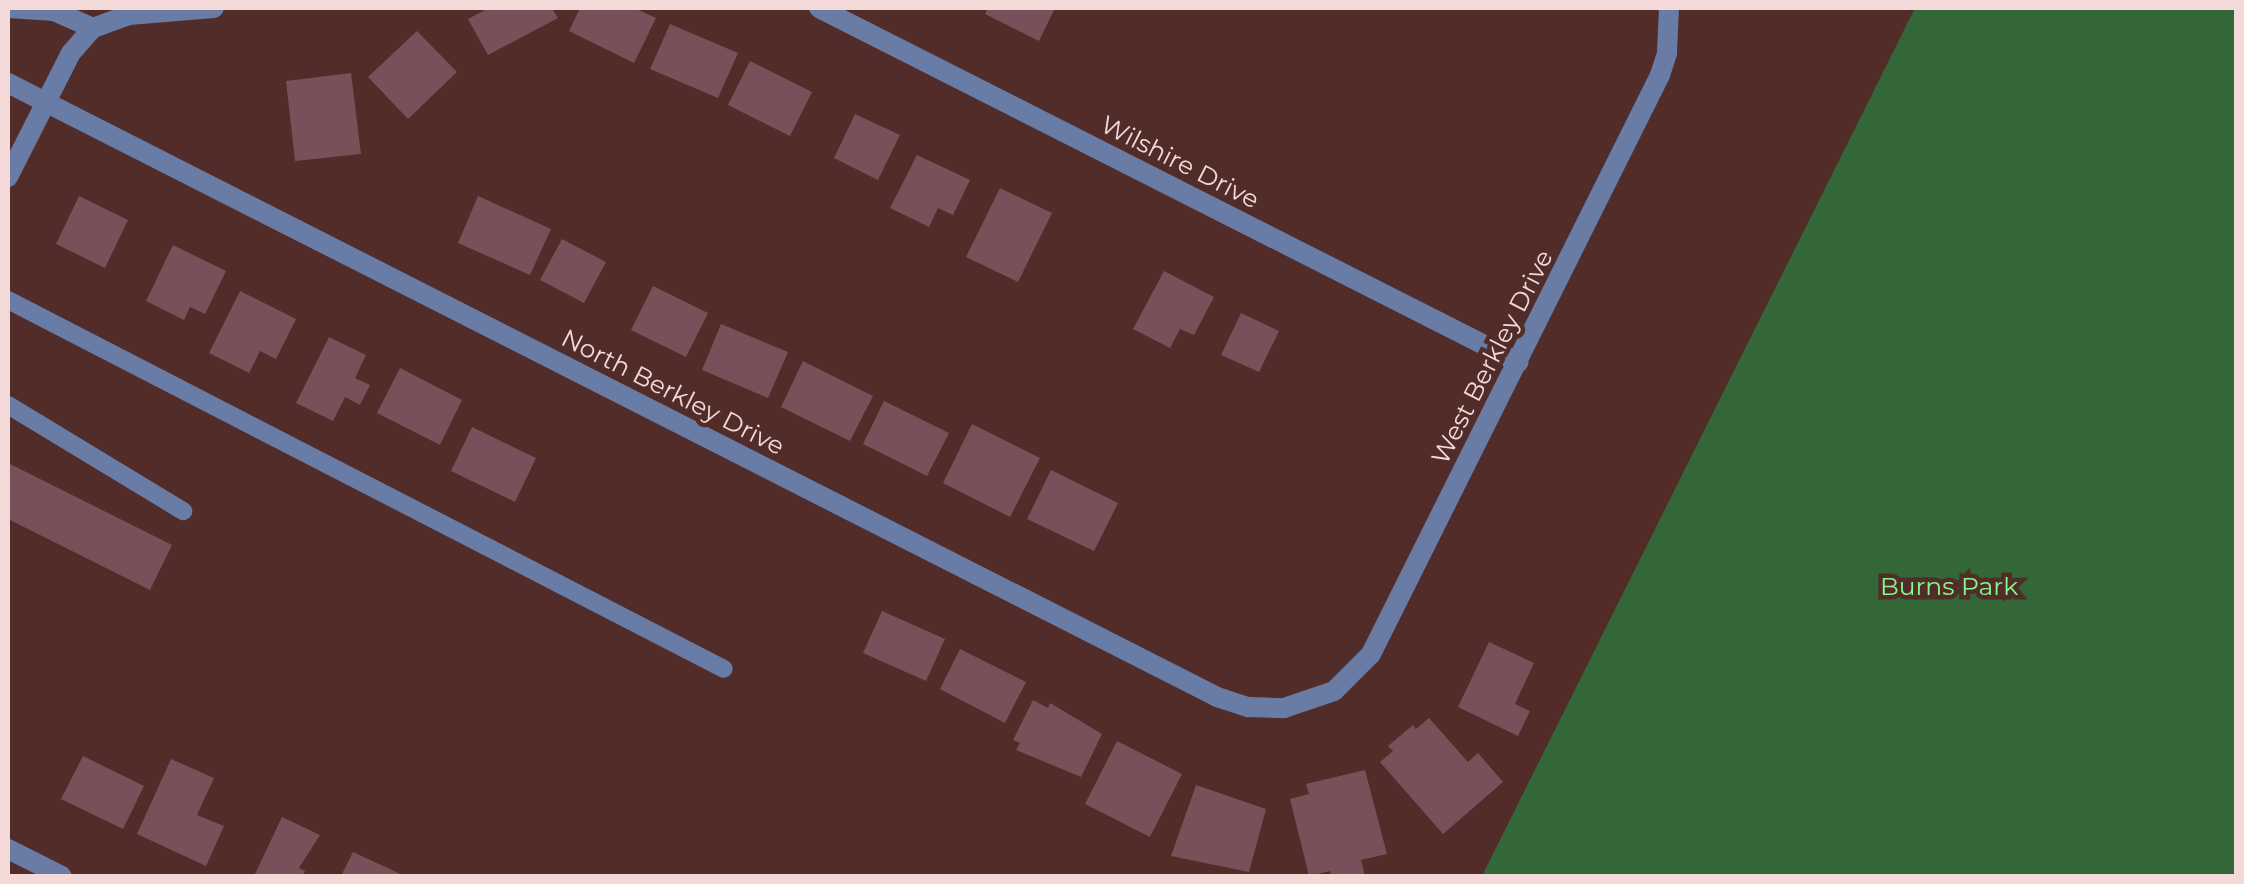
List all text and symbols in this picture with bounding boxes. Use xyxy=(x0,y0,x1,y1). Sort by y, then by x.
street label: Wilshire Drive xyxy=(1096,109,1264,215)
street label: West Berkley Drive xyxy=(1425,245,1559,469)
street label: North Berkley Drive xyxy=(557,323,789,461)
park label: Burns Park xyxy=(1880,571,2018,601)

